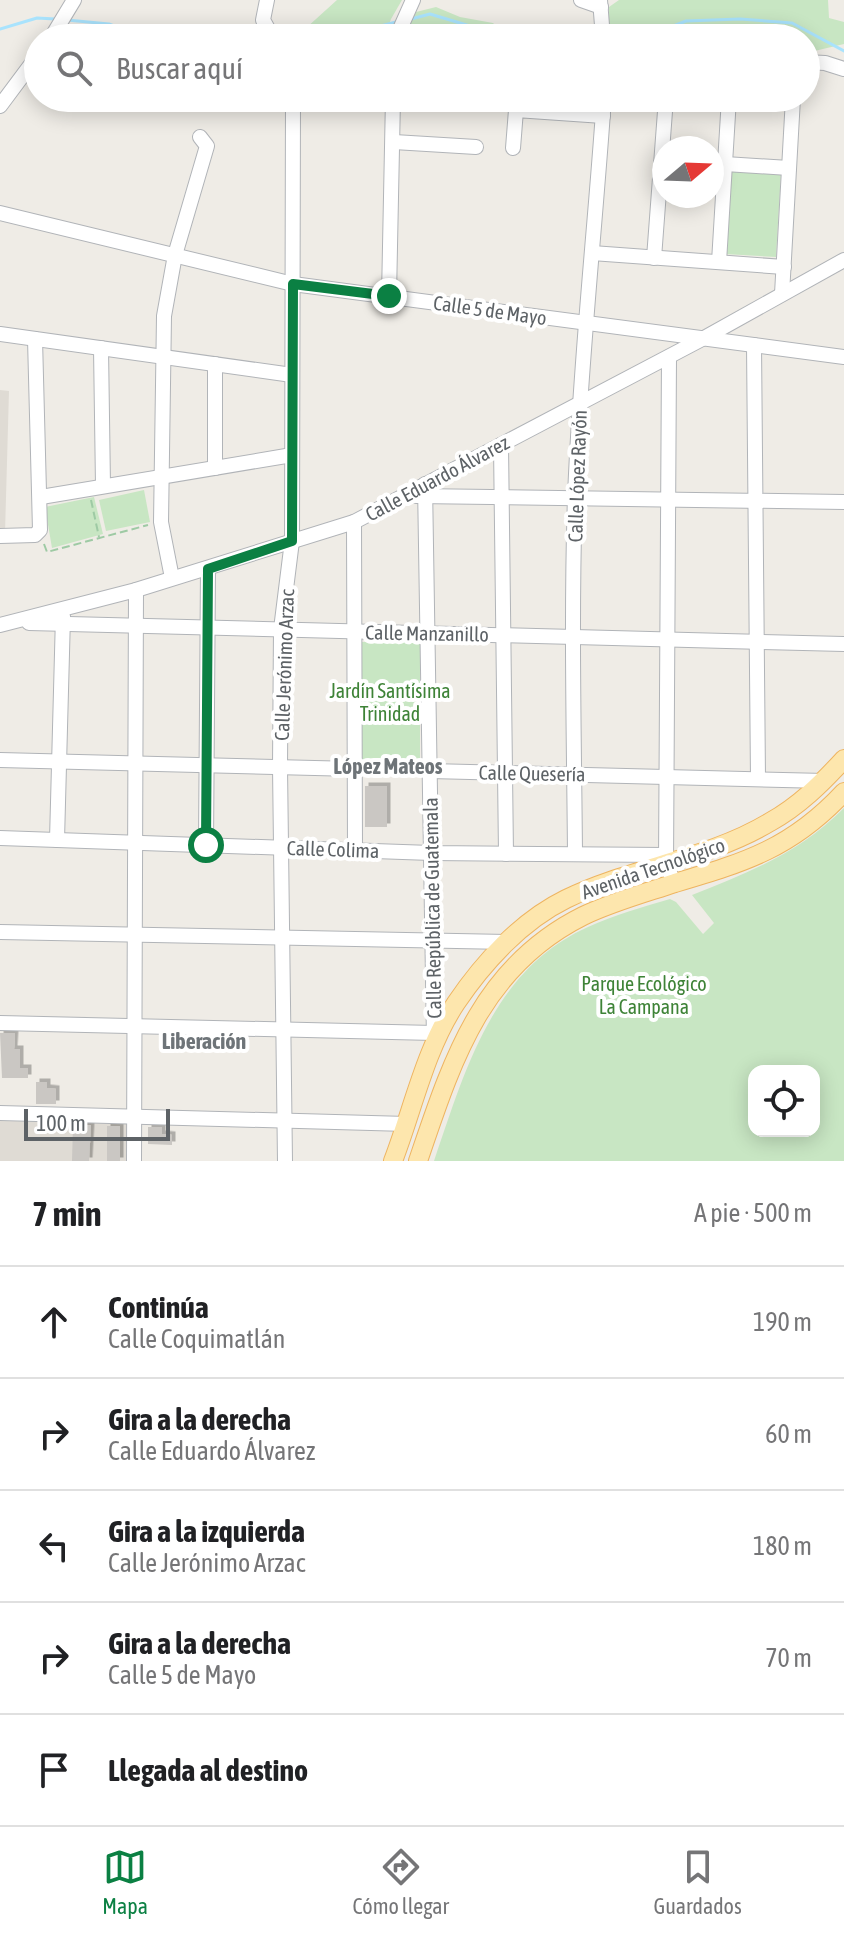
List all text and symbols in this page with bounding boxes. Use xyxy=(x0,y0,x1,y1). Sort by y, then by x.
search box xyxy=(24,24,820,112)
icon: search xyxy=(52,46,96,90)
text: Buscar aquí xyxy=(116,51,243,85)
north arrow xyxy=(652,136,724,208)
route end xyxy=(371,278,407,314)
street label: Calle 5 de Mayo xyxy=(432,291,548,329)
street label: Calle López Rayón xyxy=(563,409,591,543)
street label: Calle Eduardo Álvarez xyxy=(361,430,513,526)
street label: Calle Jerónimo Arzac xyxy=(270,588,298,741)
street label: Calle Manzanillo xyxy=(365,620,489,646)
park label: Jardín Santísima Trinidad xyxy=(329,679,451,725)
district label: López Mateos xyxy=(333,753,443,779)
street label: Calle Quesería xyxy=(478,761,586,785)
street label: Calle República de Guatemala xyxy=(419,797,445,1019)
route start xyxy=(188,827,224,863)
street label: Avenida Tecnológico xyxy=(578,833,728,903)
street label: Calle Colima xyxy=(286,836,380,862)
park label: Parque Ecológico La Campana xyxy=(581,972,707,1018)
district label: Liberación xyxy=(162,1028,246,1054)
map controls xyxy=(748,1065,820,1137)
button: locate xyxy=(748,1065,820,1137)
scale bar xyxy=(24,1105,170,1141)
text: 100 m xyxy=(36,1110,86,1136)
text: 7 min xyxy=(32,1194,101,1233)
text: A pie · 500 m xyxy=(694,1198,812,1228)
text: Continúa xyxy=(108,1290,209,1324)
icon: ahead xyxy=(32,1300,76,1344)
text: 190 m xyxy=(753,1307,812,1337)
text: Calle Coquimatlán xyxy=(108,1324,285,1354)
text: Gira a la derecha xyxy=(108,1402,291,1436)
icon: right xyxy=(32,1412,76,1456)
text: 60 m xyxy=(765,1419,812,1449)
text: Calle Eduardo Álvarez xyxy=(108,1436,315,1466)
text: Gira a la izquierda xyxy=(108,1514,305,1548)
icon: left xyxy=(32,1524,76,1568)
text: 180 m xyxy=(753,1531,812,1561)
text: Calle Jerónimo Arzac xyxy=(108,1548,305,1578)
text: Gira a la derecha xyxy=(108,1626,291,1660)
icon: right xyxy=(32,1636,76,1680)
text: 70 m xyxy=(765,1643,812,1673)
text: Calle 5 de Mayo xyxy=(108,1660,256,1690)
icon: arrive xyxy=(32,1748,76,1792)
text: Llegada al destino xyxy=(108,1753,308,1787)
tab: Mapa xyxy=(102,1845,148,1919)
tab: Cómo llegar xyxy=(352,1845,449,1919)
tab: Guardados xyxy=(654,1845,742,1919)

